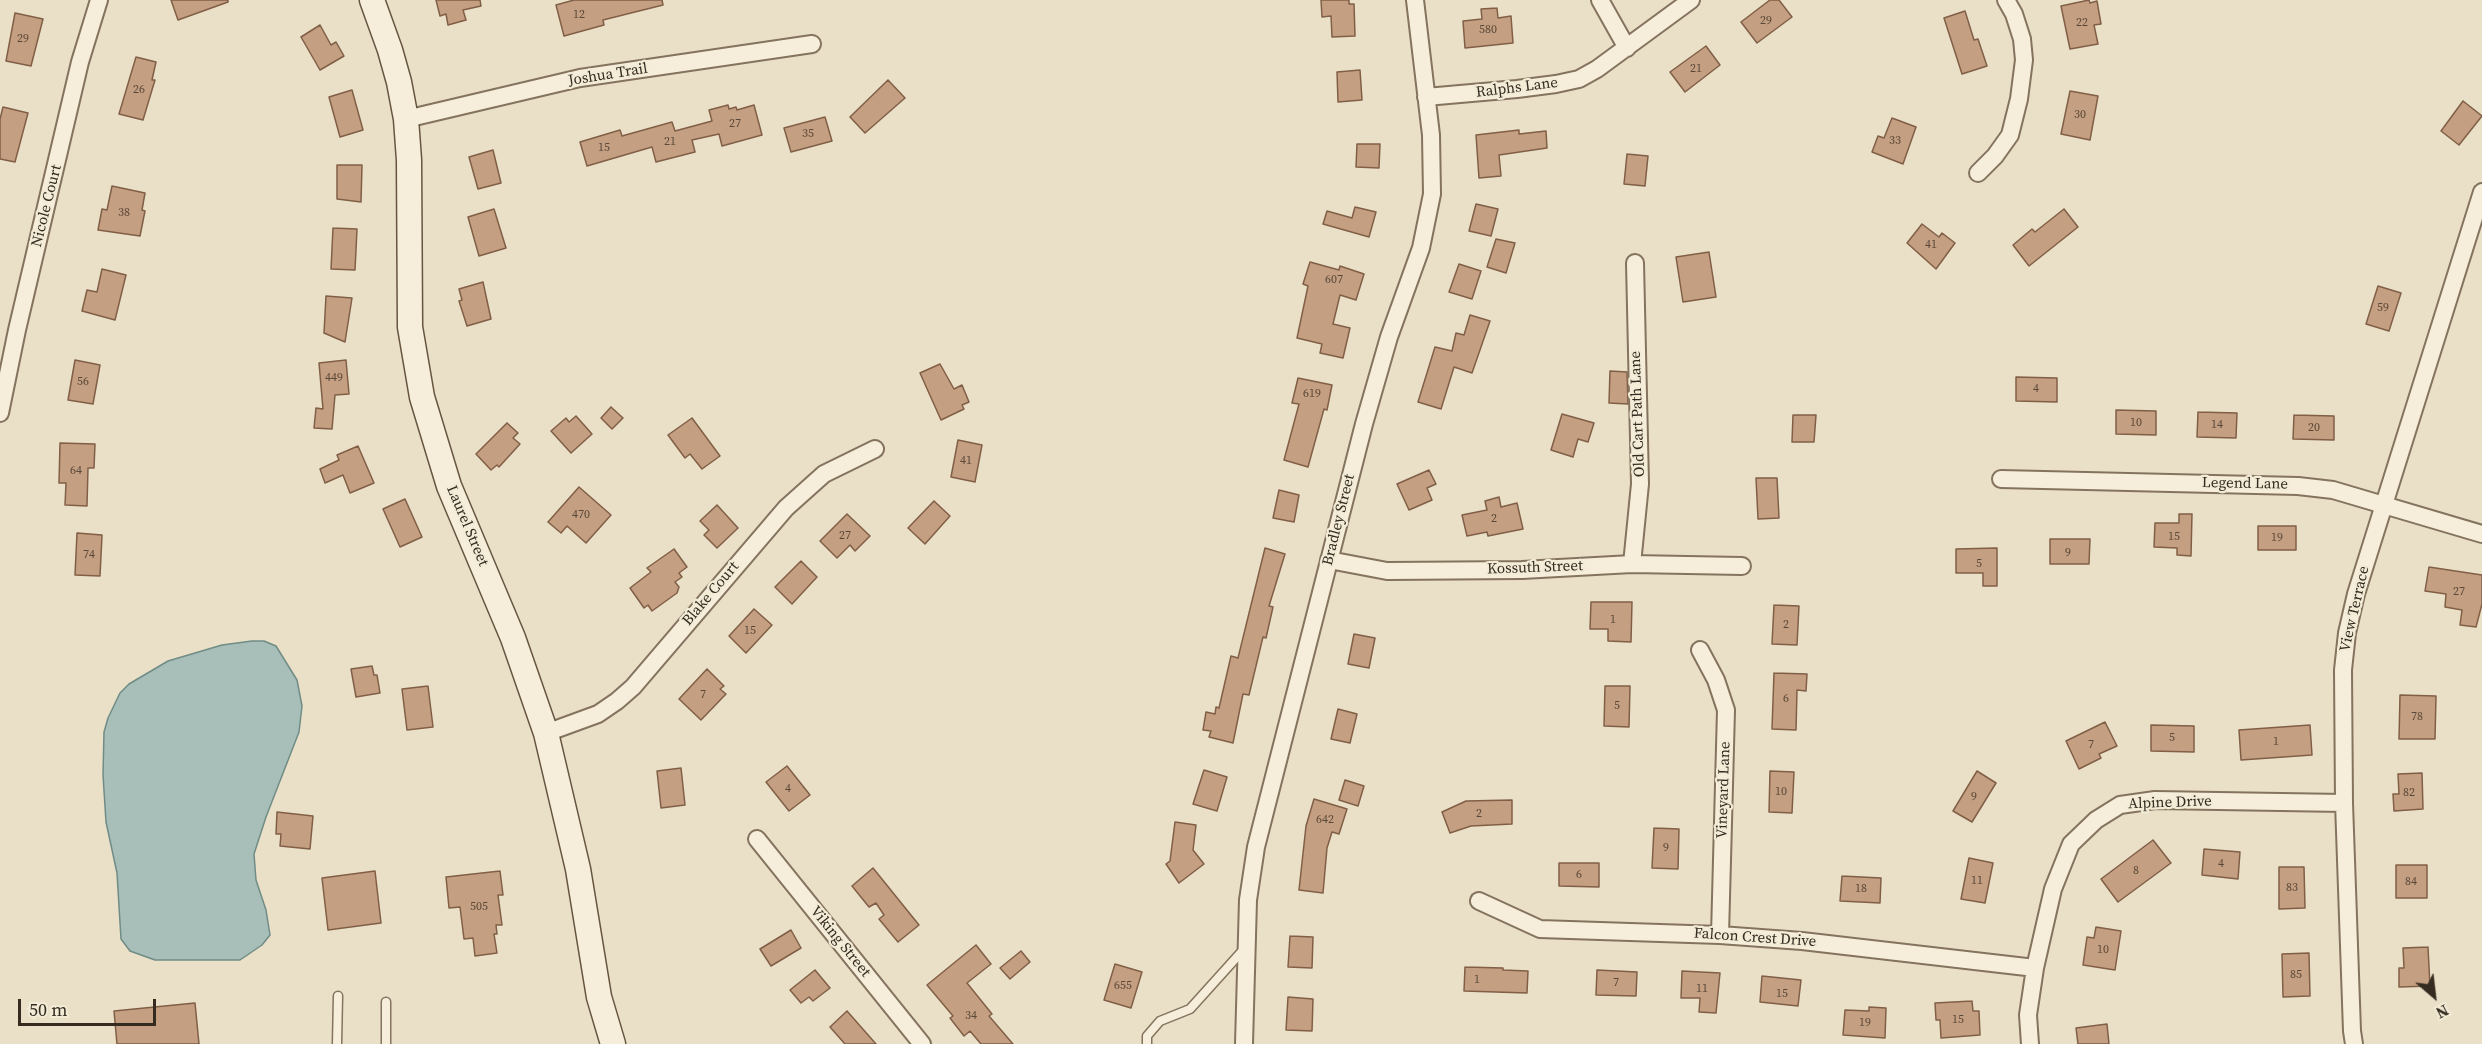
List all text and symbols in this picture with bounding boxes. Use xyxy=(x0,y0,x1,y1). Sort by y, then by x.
house number: 12 xyxy=(573,8,585,22)
house number: 29 xyxy=(1760,14,1772,28)
house number: 22 xyxy=(2076,16,2088,30)
house number: 580 xyxy=(1479,23,1497,37)
house number: 29 xyxy=(17,32,29,46)
street label: Joshua Trail xyxy=(567,60,649,90)
house number: 21 xyxy=(1690,62,1702,76)
street label: Ralphs Lane xyxy=(1475,74,1559,102)
house number: 26 xyxy=(133,83,145,97)
house number: 30 xyxy=(2074,108,2086,122)
house number: 27 xyxy=(729,117,741,131)
house number: 35 xyxy=(802,127,814,141)
house number: 33 xyxy=(1889,134,1901,148)
house number: 21 xyxy=(664,135,676,149)
house number: 15 xyxy=(598,141,610,155)
street label: Nicole Court xyxy=(28,163,66,249)
house number: 38 xyxy=(118,206,130,220)
house number: 41 xyxy=(1925,238,1937,252)
house number: 607 xyxy=(1325,273,1343,287)
house number: 59 xyxy=(2377,301,2389,315)
street label: Old Cart Path Lane xyxy=(1627,351,1649,477)
house number: 449 xyxy=(325,371,343,385)
house number: 56 xyxy=(77,375,89,389)
house number: 4 xyxy=(2033,382,2039,396)
house number: 619 xyxy=(1303,387,1321,401)
house number: 10 xyxy=(2130,416,2142,430)
house number: 14 xyxy=(2211,418,2223,432)
house number: 20 xyxy=(2308,421,2320,435)
house number: 41 xyxy=(960,454,972,468)
house number: 64 xyxy=(70,464,82,478)
street label: Bradley Street xyxy=(1319,472,1359,568)
street label: Legend Lane xyxy=(2202,474,2288,494)
street label: Laurel Street xyxy=(442,483,492,569)
house number: 470 xyxy=(572,508,590,522)
house number: 2 xyxy=(1491,512,1497,526)
house number: 27 xyxy=(839,529,851,543)
house number: 15 xyxy=(2168,530,2180,544)
house number: 19 xyxy=(2271,531,2283,545)
house number: 9 xyxy=(2065,546,2071,560)
house number: 74 xyxy=(83,548,95,562)
street label: Kossuth Street xyxy=(1487,557,1583,579)
house number: 5 xyxy=(1976,557,1982,571)
street label: Blake Court xyxy=(679,558,743,630)
street label: View Terrace xyxy=(2336,564,2374,654)
house number: 27 xyxy=(2453,585,2465,599)
house number: 1 xyxy=(1610,613,1616,627)
house number: 2 xyxy=(1783,618,1789,632)
house number: 15 xyxy=(744,624,756,638)
house number: 7 xyxy=(700,688,706,702)
house number: 6 xyxy=(1783,692,1789,706)
house number: 5 xyxy=(1614,699,1620,713)
house number: 78 xyxy=(2411,710,2423,724)
house number: 5 xyxy=(2169,731,2175,745)
house number: 1 xyxy=(2273,735,2279,749)
house number: 7 xyxy=(2088,738,2094,752)
street label: Vineyard Lane xyxy=(1713,741,1735,839)
house number: 4 xyxy=(785,782,791,796)
house number: 10 xyxy=(1775,785,1787,799)
house number: 82 xyxy=(2403,786,2415,800)
house number: 9 xyxy=(1971,790,1977,804)
street label: Alpine Drive xyxy=(2128,793,2212,813)
house number: 2 xyxy=(1476,807,1482,821)
house number: 642 xyxy=(1316,813,1334,827)
house number: 9 xyxy=(1663,841,1669,855)
house number: 4 xyxy=(2218,857,2224,871)
house number: 8 xyxy=(2133,864,2139,878)
house number: 6 xyxy=(1576,868,1582,882)
house number: 11 xyxy=(1971,874,1983,888)
house number: 84 xyxy=(2405,875,2417,889)
house number: 83 xyxy=(2286,881,2298,895)
house number: 18 xyxy=(1855,882,1867,896)
house number: 505 xyxy=(470,900,488,914)
street label: Viking Street xyxy=(806,903,874,981)
street label: Falcon Crest Drive xyxy=(1693,925,1817,951)
house number: 10 xyxy=(2097,943,2109,957)
north arrow xyxy=(2404,966,2464,1026)
house number: 85 xyxy=(2290,968,2302,982)
house number: 1 xyxy=(1474,973,1480,987)
house number: 7 xyxy=(1613,976,1619,990)
house number: 655 xyxy=(1114,979,1132,993)
house number: 11 xyxy=(1696,982,1708,996)
scale bar xyxy=(21,987,159,1025)
house number: 15 xyxy=(1776,987,1788,1001)
text: 50 m xyxy=(29,997,67,1022)
text: N xyxy=(2432,999,2453,1024)
house number: 34 xyxy=(965,1009,977,1023)
house number: 15 xyxy=(1952,1013,1964,1027)
house number: 19 xyxy=(1859,1016,1871,1030)

